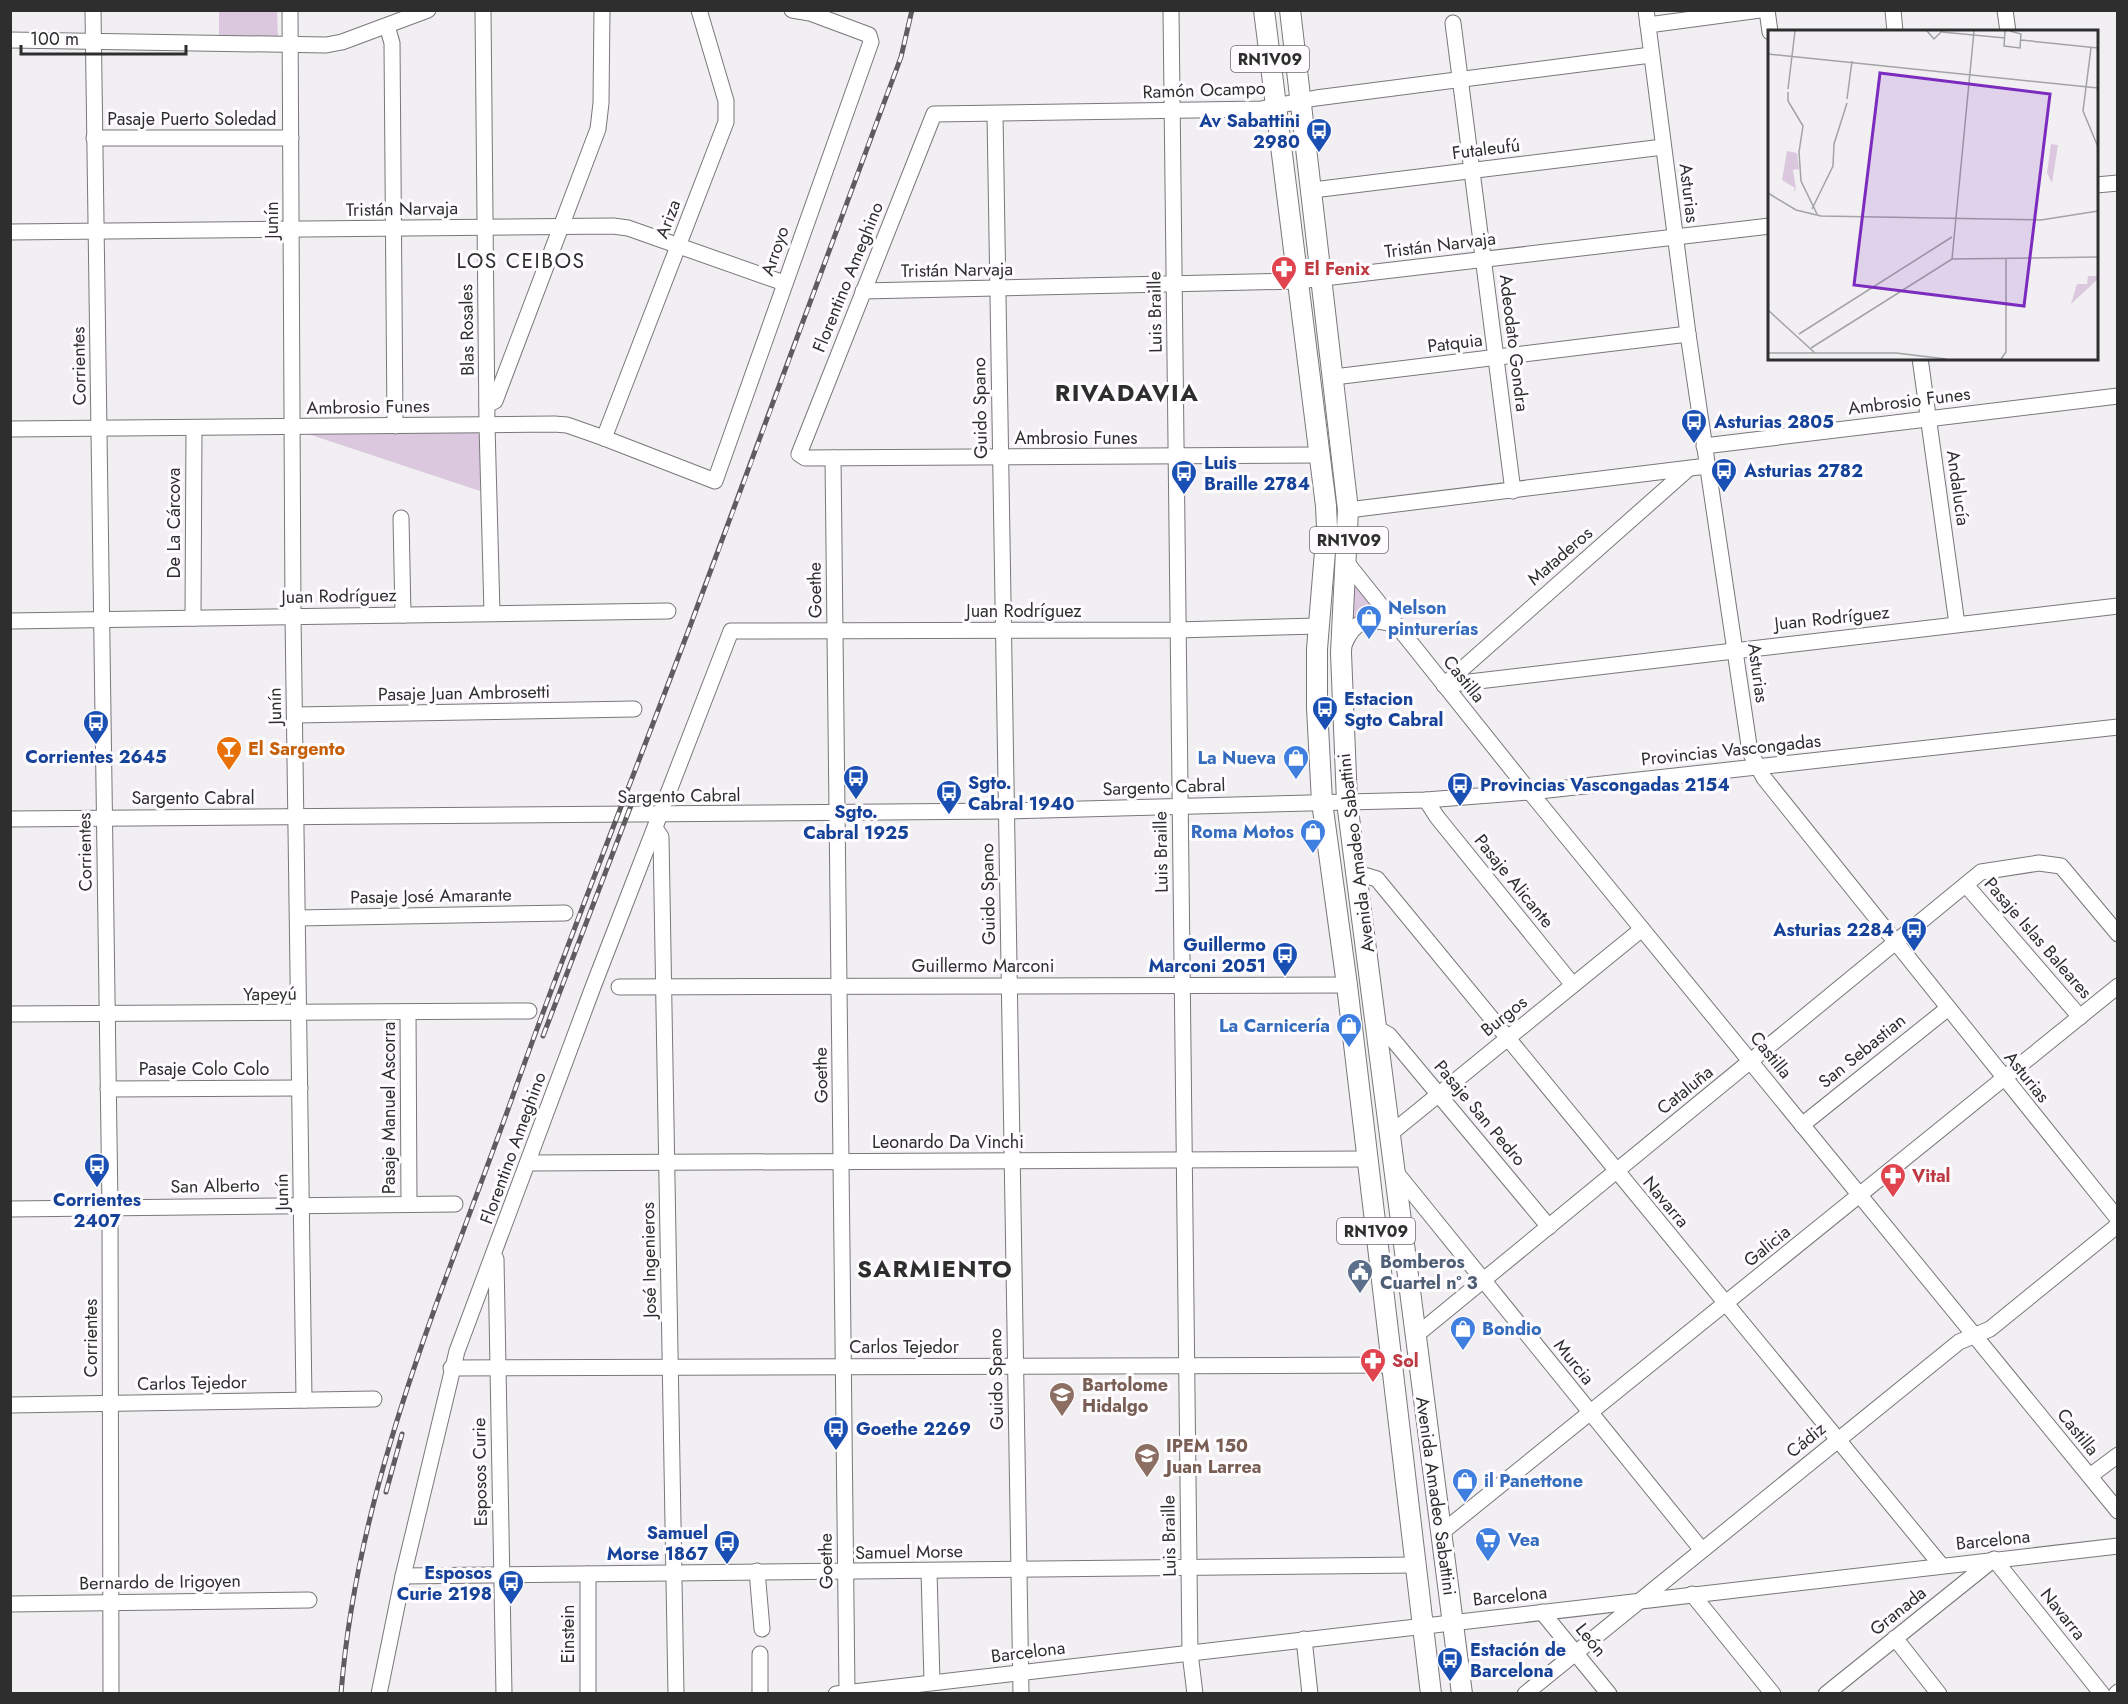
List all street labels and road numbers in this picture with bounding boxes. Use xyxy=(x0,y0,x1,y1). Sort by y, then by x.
road number: RN1V09 xyxy=(1231,46,1309,72)
street label: Ramón Ocampo xyxy=(1142,75,1266,105)
street label: Pasaje Puerto Soledad xyxy=(107,106,277,132)
street label: Futaleufú xyxy=(1450,132,1522,166)
street label: Asturias xyxy=(1672,162,1706,224)
street label: Tristán Narvaja xyxy=(346,195,458,223)
street label: Ariza xyxy=(649,196,687,242)
street label: Florentino Ameghino xyxy=(806,198,890,356)
street label: Junín xyxy=(259,201,285,241)
street label: Arroyo xyxy=(754,223,796,279)
street label: Tristán Narvaja xyxy=(1383,225,1497,265)
street label: Tristán Narvaja xyxy=(901,256,1013,284)
street label: Luis Braille xyxy=(1141,271,1169,353)
street label: Adeodato Gondra xyxy=(1493,273,1535,413)
street label: Blas Rosales xyxy=(453,284,481,376)
street label: Corrientes xyxy=(65,326,93,406)
street label: Patquia xyxy=(1426,327,1484,359)
street label: Guido Spano xyxy=(966,357,994,459)
street label: Ambrosio Funes xyxy=(1846,381,1972,421)
street label: Ambrosio Funes xyxy=(306,393,430,421)
street label: Ambrosio Funes xyxy=(1014,425,1138,451)
street label: Andalucía xyxy=(1940,449,1976,527)
street label: De La Cárcova xyxy=(161,468,187,578)
street label: Mataderos xyxy=(1522,520,1598,592)
road number: RN1V09 xyxy=(1310,527,1388,553)
street label: Goethe xyxy=(802,562,828,618)
street label: Juan Rodríguez xyxy=(279,582,398,610)
street label: Juan Rodríguez xyxy=(964,598,1082,624)
street label: Juan Rodríguez xyxy=(1771,599,1891,637)
street label: Asturias xyxy=(1741,642,1775,704)
street label: Castilla xyxy=(1437,650,1491,708)
street label: Pasaje Juan Ambrosetti xyxy=(378,679,550,707)
street label: Junín xyxy=(262,687,288,727)
street label: Provincias Vascongadas xyxy=(1640,728,1822,772)
street label: Avenida Amadeo Sabattini xyxy=(1331,752,1381,954)
street label: Sargento Cabral xyxy=(1102,772,1226,802)
street label: Sargento Cabral xyxy=(617,782,741,810)
street label: Sargento Cabral xyxy=(131,785,255,811)
street label: Luis Braille xyxy=(1147,811,1175,893)
street label: Corrientes xyxy=(71,812,99,892)
street label: Pasaje Alicante xyxy=(1468,828,1560,934)
street label: Guido Spano xyxy=(974,843,1002,945)
street label: Pasaje Islas Baleares xyxy=(1978,872,2098,1004)
street label: Pasaje José Amarante xyxy=(350,882,512,910)
street label: Guillermo Marconi xyxy=(912,953,1054,979)
street label: Yapeyú xyxy=(243,981,297,1007)
street label: Burgos xyxy=(1475,989,1533,1043)
street label: San Sebastian xyxy=(1813,1008,1911,1094)
street label: Pasaje Manuel Ascorra xyxy=(376,1022,402,1194)
street label: Castilla xyxy=(1744,1026,1798,1084)
street label: Asturias xyxy=(1998,1046,2056,1108)
street label: Goethe xyxy=(808,1047,834,1103)
street label: Pasaje San Pedro xyxy=(1428,1054,1532,1172)
street label: Pasaje Colo Colo xyxy=(139,1056,270,1082)
street label: Cataluña xyxy=(1651,1059,1719,1121)
street label: Florentino Ameghino xyxy=(473,1068,553,1228)
street label: Leonardo Da Vinchi xyxy=(872,1129,1024,1155)
street label: Navarra xyxy=(1637,1171,1695,1233)
street label: San Alberto xyxy=(170,1172,260,1200)
street label: Junín xyxy=(269,1173,295,1213)
street label: José Ingenieros xyxy=(635,1202,663,1320)
road number: RN1V09 xyxy=(1337,1218,1415,1244)
street label: Galicia xyxy=(1738,1219,1796,1273)
street label: Corrientes xyxy=(78,1299,104,1377)
street label: Guido Spano xyxy=(982,1328,1010,1430)
street label: Carlos Tejedor xyxy=(849,1334,960,1360)
street label: Murcia xyxy=(1548,1334,1600,1390)
street label: Carlos Tejedor xyxy=(137,1369,248,1397)
street label: Avenida Amadeo Sabattini xyxy=(1409,1395,1463,1597)
street label: Castilla xyxy=(2051,1403,2105,1461)
street label: Cádiz xyxy=(1781,1416,1832,1464)
street label: Esposos Curie xyxy=(466,1417,494,1527)
street label: Luis Braille xyxy=(1155,1495,1183,1577)
street label: Barcelona xyxy=(1955,1523,2031,1557)
street label: Goethe xyxy=(813,1533,839,1589)
street label: Samuel Morse xyxy=(855,1538,963,1566)
street label: Bernardo de Irigoyen xyxy=(79,1568,241,1596)
street label: Barcelona xyxy=(1472,1579,1548,1613)
street label: Granada xyxy=(1864,1580,1932,1642)
street label: Navarra xyxy=(2034,1582,2092,1646)
street label: Einstein xyxy=(555,1604,581,1664)
street label: León xyxy=(1569,1618,1613,1662)
street label: Barcelona xyxy=(989,1635,1067,1669)

